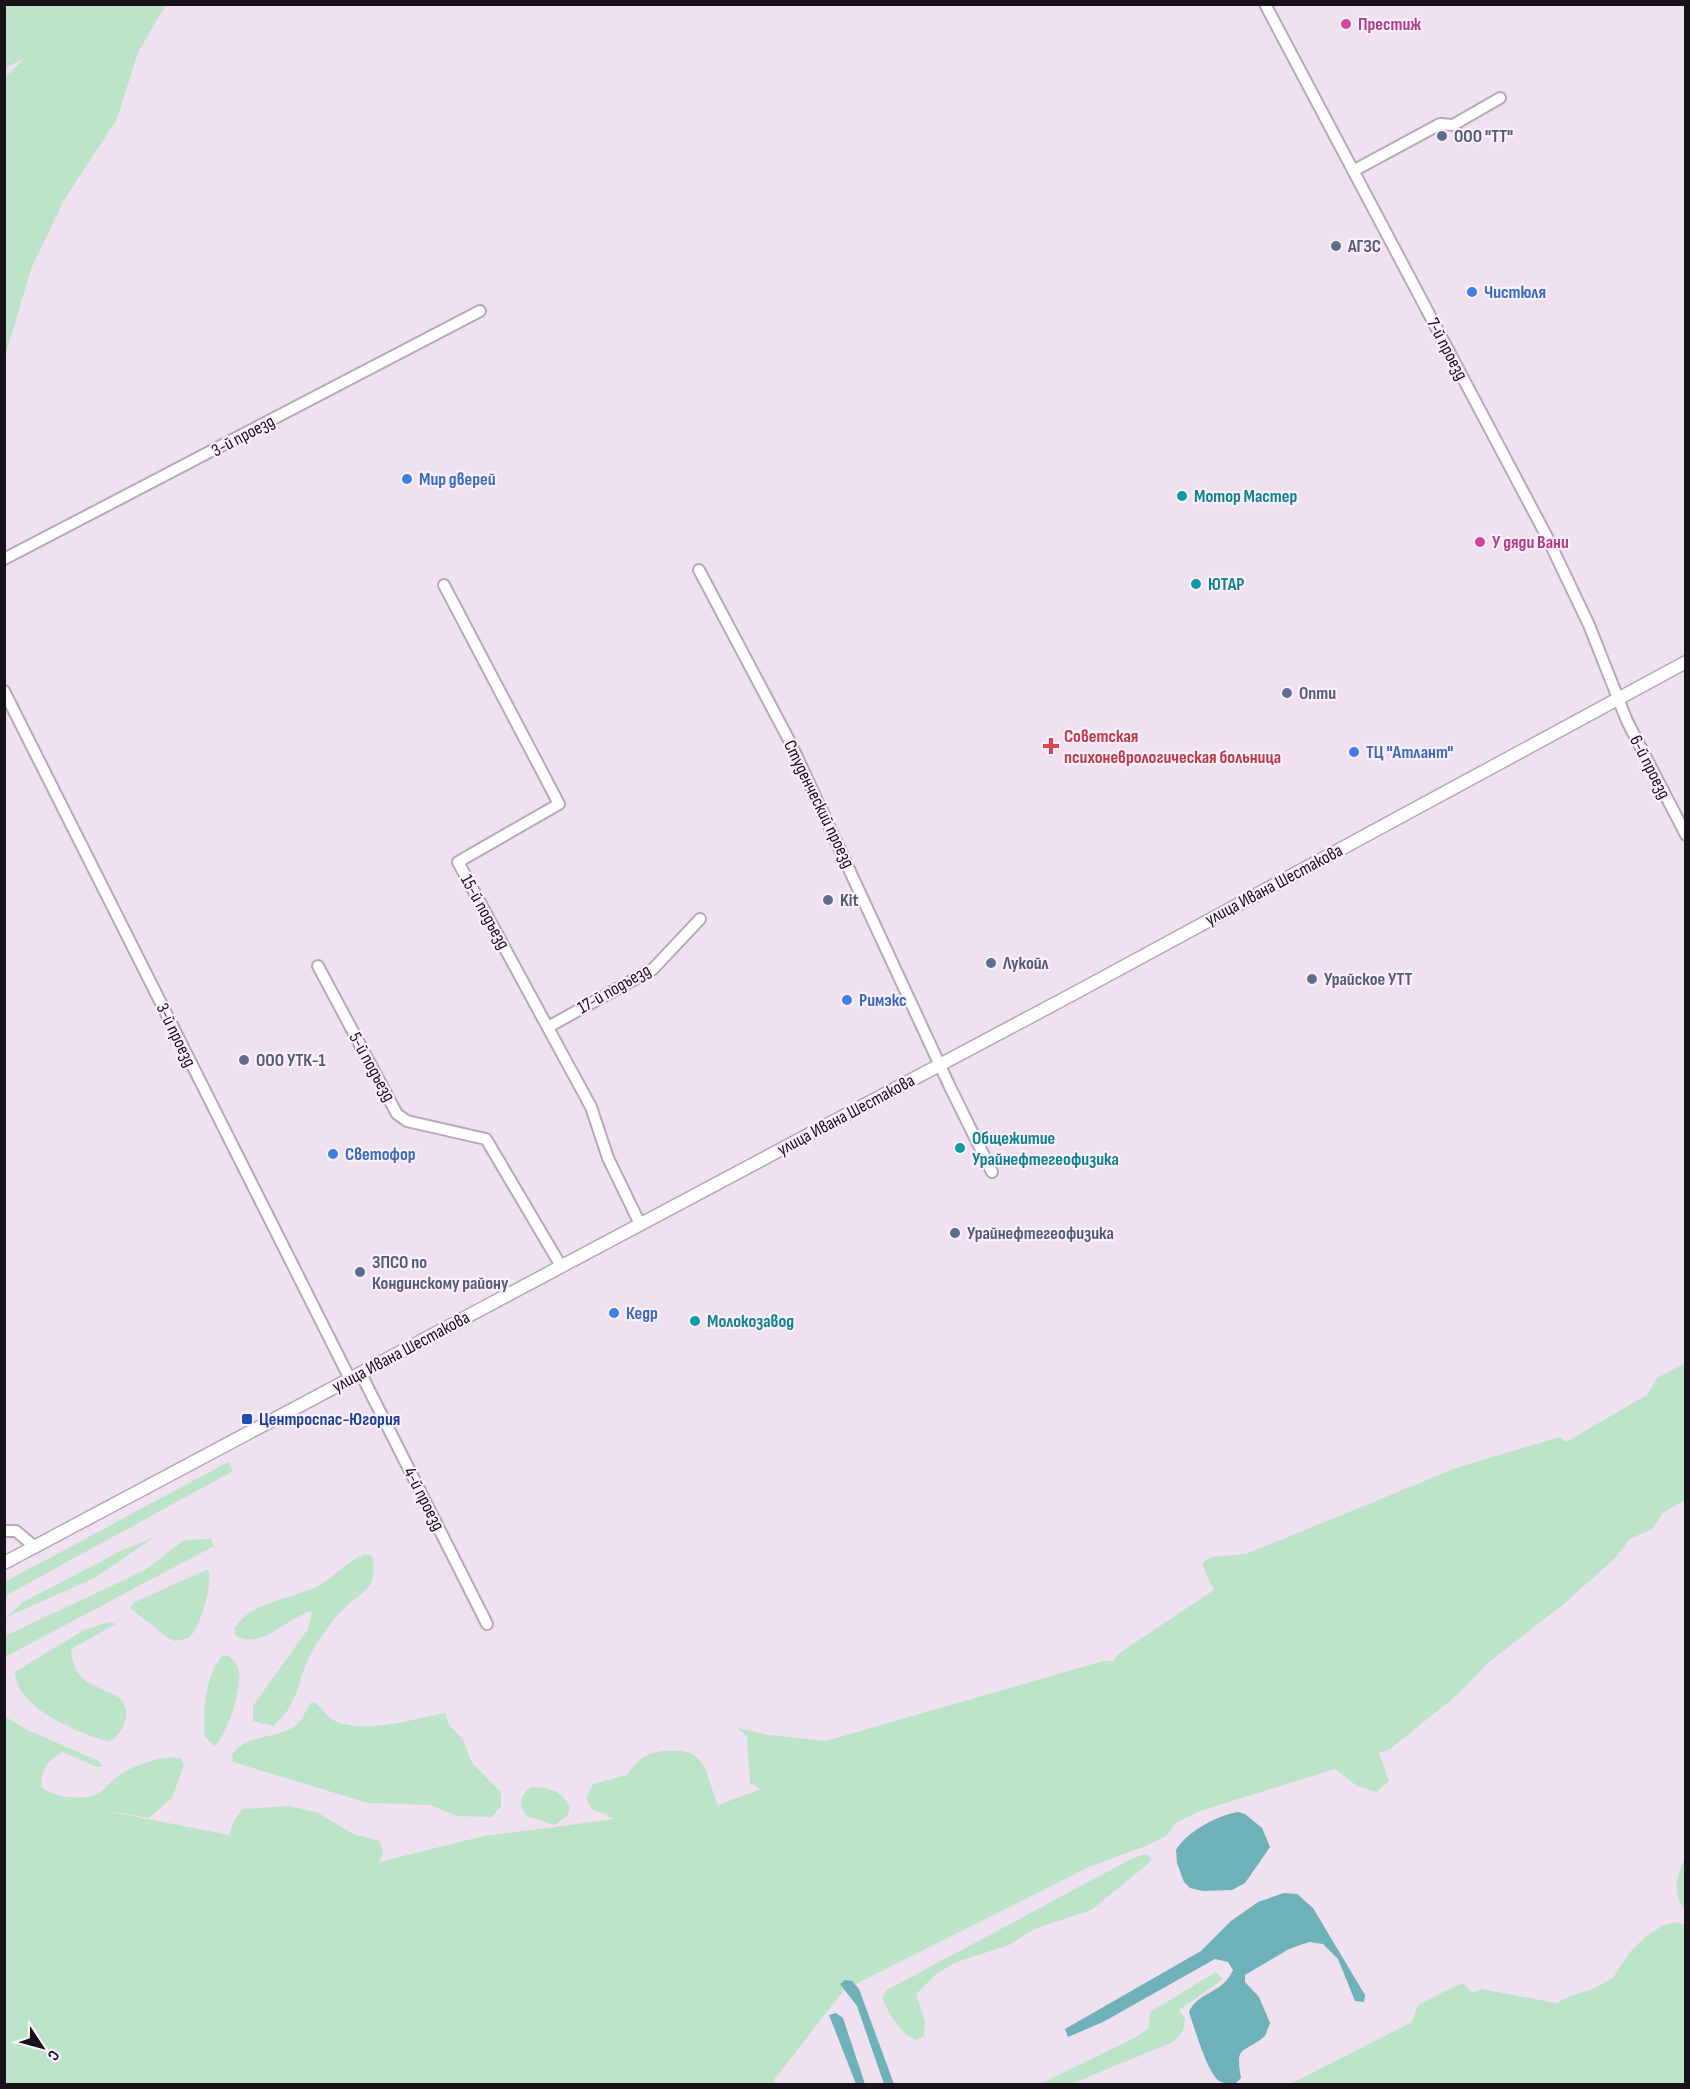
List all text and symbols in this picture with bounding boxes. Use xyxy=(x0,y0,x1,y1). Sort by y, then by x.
place label: Престиж xyxy=(1358,14,1421,35)
marker: Престиж xyxy=(1339,17,1353,31)
place label: ООО "ТТ" xyxy=(1454,126,1513,147)
marker: ООО "ТТ" xyxy=(1435,129,1449,143)
place label: АГЗС xyxy=(1347,236,1381,257)
marker: АГЗС xyxy=(1329,239,1343,253)
place label: Чистюля xyxy=(1484,282,1546,303)
marker: Чистюля xyxy=(1465,285,1479,299)
street label: 7-й проезд xyxy=(1422,314,1472,384)
street label: 3-й проезд xyxy=(208,411,278,461)
place label: Мир дверей xyxy=(419,469,496,490)
marker: Мир дверей xyxy=(400,472,414,486)
place label: Мотор Мастер xyxy=(1194,486,1297,507)
marker: Мотор Мастер xyxy=(1175,489,1189,503)
place label: У дяди Вани xyxy=(1492,532,1569,553)
marker: У дяди Вани xyxy=(1473,535,1487,549)
place label: ЮТАР xyxy=(1208,574,1244,595)
marker: ЮТАР xyxy=(1189,577,1203,591)
place label: Опти xyxy=(1299,683,1336,704)
marker: Опти xyxy=(1280,686,1294,700)
place label: Советская психоневрологическая больница xyxy=(1064,726,1281,768)
street label: 6-й проезд xyxy=(1625,732,1675,802)
street label: Студенческий проезд xyxy=(779,737,859,871)
marker: Советская психоневрологическая больница xyxy=(1042,737,1060,755)
place label: ТЦ "Атлант" xyxy=(1366,742,1454,763)
marker: ТЦ "Атлант" xyxy=(1347,745,1361,759)
street label: улица Ивана Шестакова xyxy=(1202,840,1346,930)
street label: 15-й подъезд xyxy=(456,871,514,953)
place label: Kit xyxy=(840,890,859,911)
marker: Kit xyxy=(821,893,835,907)
place label: Лукойл xyxy=(1002,953,1050,974)
marker: Лукойл xyxy=(984,956,998,970)
street label: 17-й подъезд xyxy=(574,960,654,1018)
place label: Урайское УТТ xyxy=(1324,969,1412,990)
marker: Урайское УТТ xyxy=(1305,972,1319,986)
place label: Римэкс xyxy=(859,990,907,1011)
marker: Римэкс xyxy=(840,993,854,1007)
street label: 3-й проезд xyxy=(152,1000,200,1070)
street label: 5-й подъезд xyxy=(344,1029,400,1105)
place label: ООО УТК-1 xyxy=(256,1050,326,1071)
marker: ООО УТК-1 xyxy=(237,1053,251,1067)
street label: улица Ивана Шестакова xyxy=(774,1070,918,1160)
place label: Общежитие Урайнефтегеофизика xyxy=(972,1128,1119,1170)
marker: Общежитие Урайнефтегеофизика xyxy=(953,1141,967,1155)
place label: Светофор xyxy=(345,1144,416,1165)
marker: Светофор xyxy=(326,1147,340,1161)
place label: Урайнефтегеофизика xyxy=(967,1223,1114,1244)
marker: Урайнефтегеофизика xyxy=(948,1226,962,1240)
place label: ЗПСО по Кондинскому району xyxy=(372,1252,509,1294)
marker: ЗПСО по Кондинскому району xyxy=(353,1265,367,1279)
place label: Кедр xyxy=(626,1303,658,1324)
marker: Кедр xyxy=(607,1306,621,1320)
street label: улица Ивана Шестакова xyxy=(329,1307,473,1397)
place label: Молокозавод xyxy=(707,1311,794,1332)
marker: Молокозавод xyxy=(688,1314,702,1328)
place label: Центроспас-Югория xyxy=(259,1409,400,1430)
marker: Центроспас-Югория xyxy=(240,1412,254,1426)
street label: 4-й проезд xyxy=(399,1464,449,1534)
north arrow xyxy=(12,2017,72,2077)
text: С xyxy=(43,2046,63,2064)

